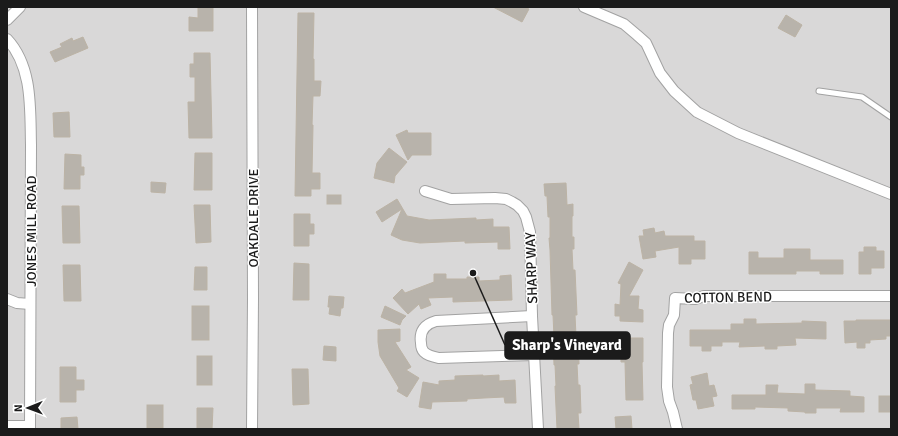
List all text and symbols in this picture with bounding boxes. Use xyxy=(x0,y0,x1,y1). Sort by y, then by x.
street label: OAKDALE DRIVE xyxy=(245,168,262,268)
street label: JONES MILL ROAD xyxy=(23,175,40,287)
street label: SHARP WAY xyxy=(522,232,541,304)
street label: COTTON BEND xyxy=(684,288,772,307)
callout: Sharp's Vineyard xyxy=(505,332,630,359)
text: Sharp's Vineyard xyxy=(512,336,622,354)
north arrow xyxy=(8,388,48,428)
text: N xyxy=(12,404,25,412)

